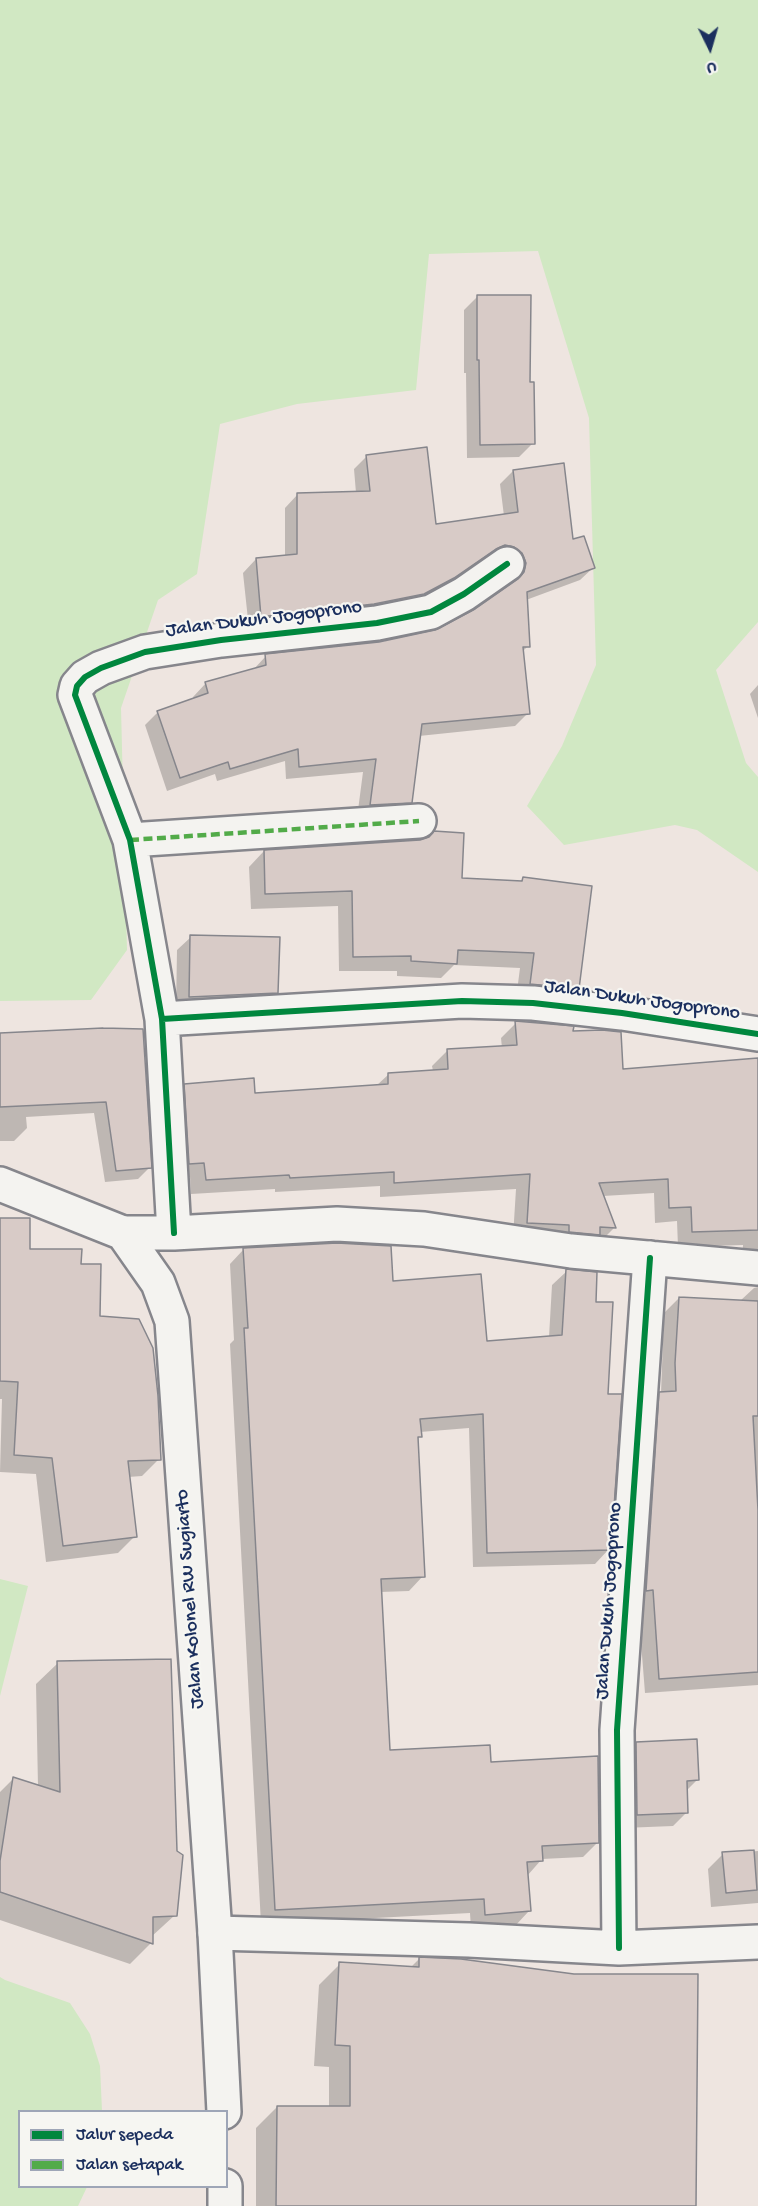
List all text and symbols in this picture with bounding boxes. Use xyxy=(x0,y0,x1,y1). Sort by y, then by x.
north arrow xyxy=(680,18,740,78)
text: U xyxy=(706,57,717,76)
street label: Jalan Dukuh Jogoprono xyxy=(164,596,364,644)
street label: Jalan Dukuh Jogoprono xyxy=(543,975,741,1027)
street label: Jalan Kolonel RW Sugiarto xyxy=(171,1488,211,1710)
street label: Jalan Dukuh Jogoprono xyxy=(591,1502,629,1700)
legend xyxy=(18,2110,228,2188)
text: Jalur sepeda xyxy=(76,2125,173,2146)
text: Jalan setapak xyxy=(76,2155,182,2176)

